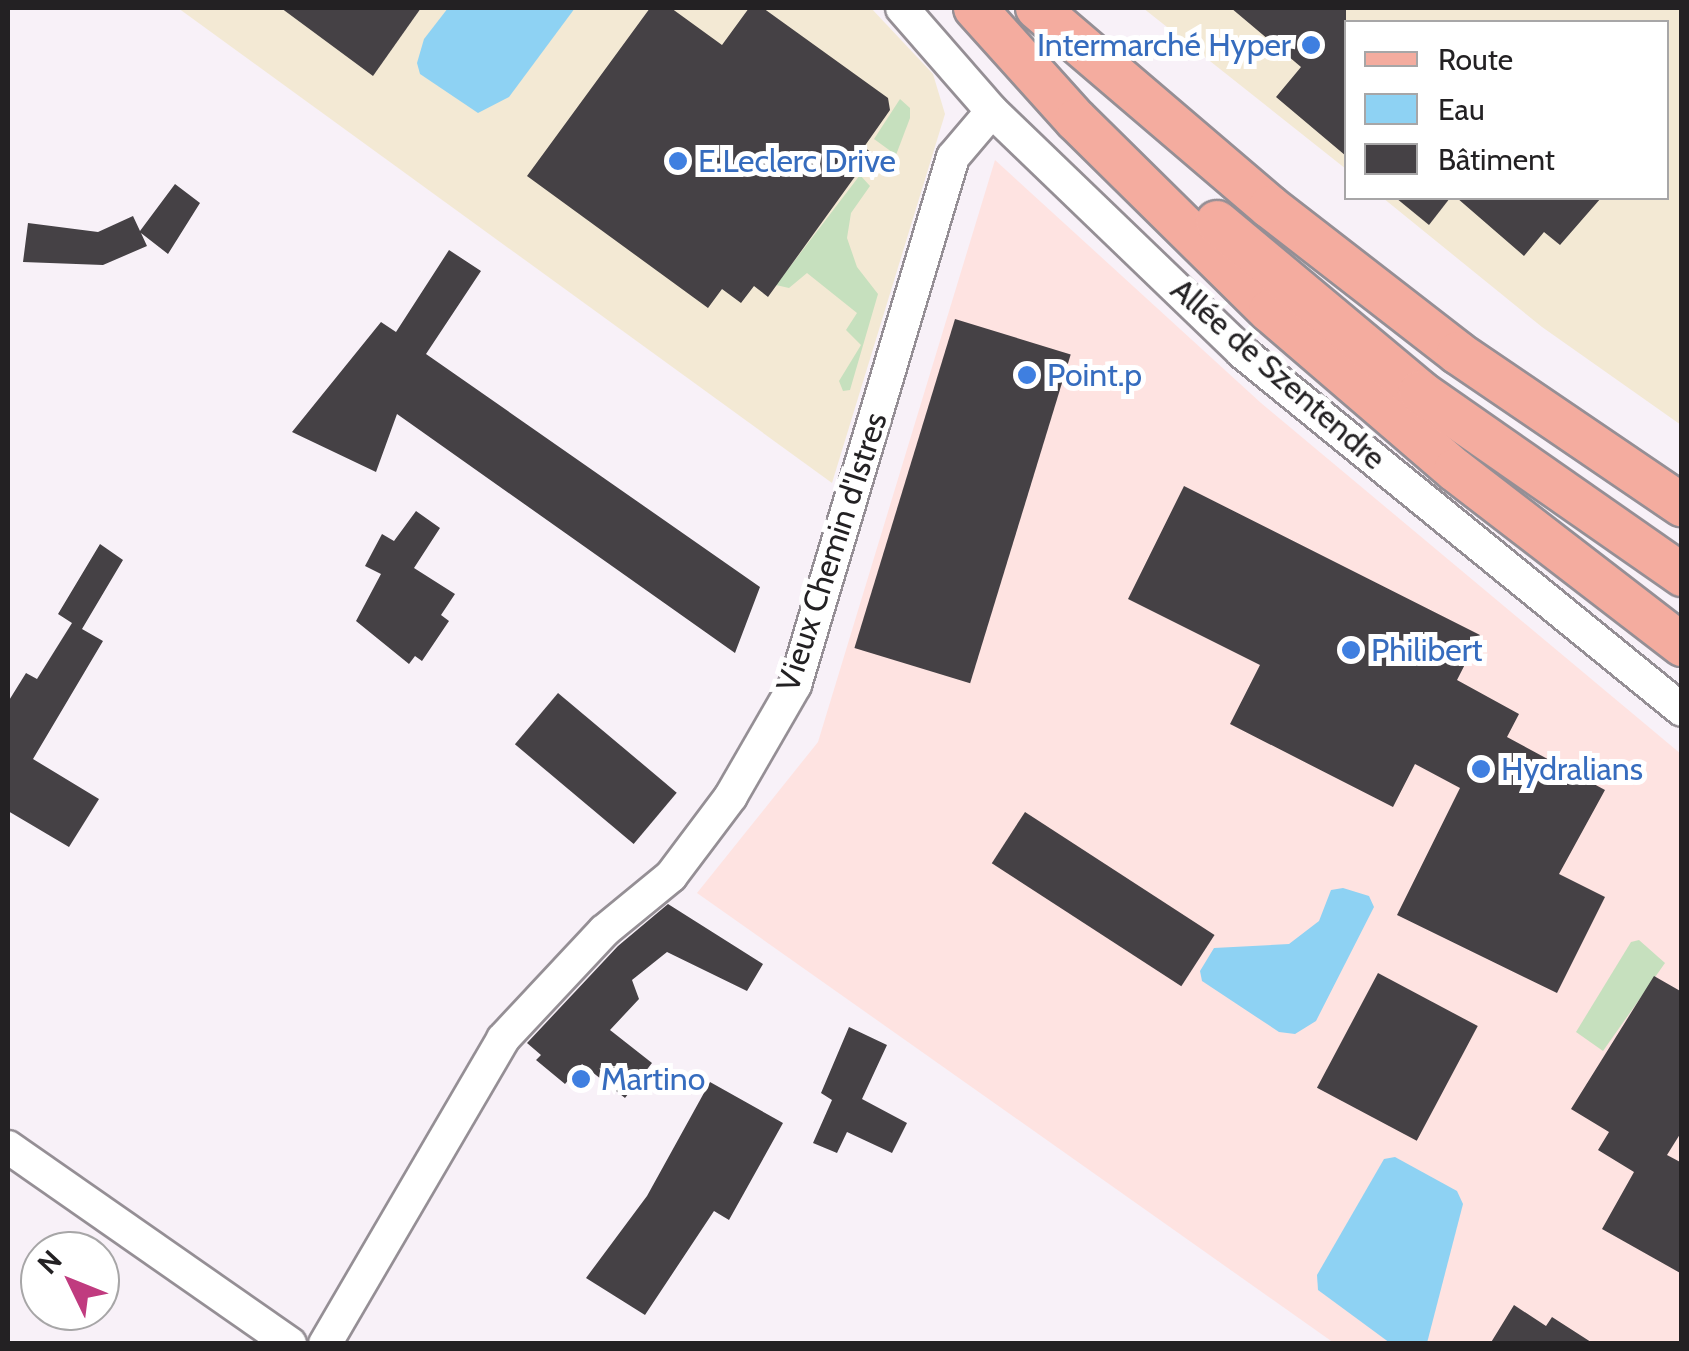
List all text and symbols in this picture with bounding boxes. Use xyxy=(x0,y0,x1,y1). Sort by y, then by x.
legend xyxy=(1344,20,1669,200)
place label: Intermarché Hyper xyxy=(1037,26,1291,64)
marker: Intermarché Hyper xyxy=(1300,34,1322,56)
text: Route xyxy=(1438,41,1513,78)
text: Eau xyxy=(1438,91,1485,128)
text: Bâtiment xyxy=(1438,141,1555,178)
place label: E.Leclerc Drive xyxy=(698,142,896,180)
marker: E.Leclerc Drive xyxy=(667,150,689,172)
street label: Allée de Szentendre xyxy=(1163,270,1393,478)
place label: Point.p xyxy=(1047,356,1142,394)
marker: Point.p xyxy=(1016,364,1038,386)
street label: Vieux Chemin d'Istres xyxy=(769,408,895,696)
place label: Philibert xyxy=(1371,631,1483,669)
marker: Philibert xyxy=(1340,639,1362,661)
place label: Hydralians xyxy=(1501,750,1643,788)
marker: Hydralians xyxy=(1470,758,1492,780)
place label: Martino xyxy=(601,1060,705,1098)
marker: Martino xyxy=(570,1068,592,1090)
north arrow xyxy=(20,1231,120,1331)
text: N xyxy=(30,1243,69,1281)

